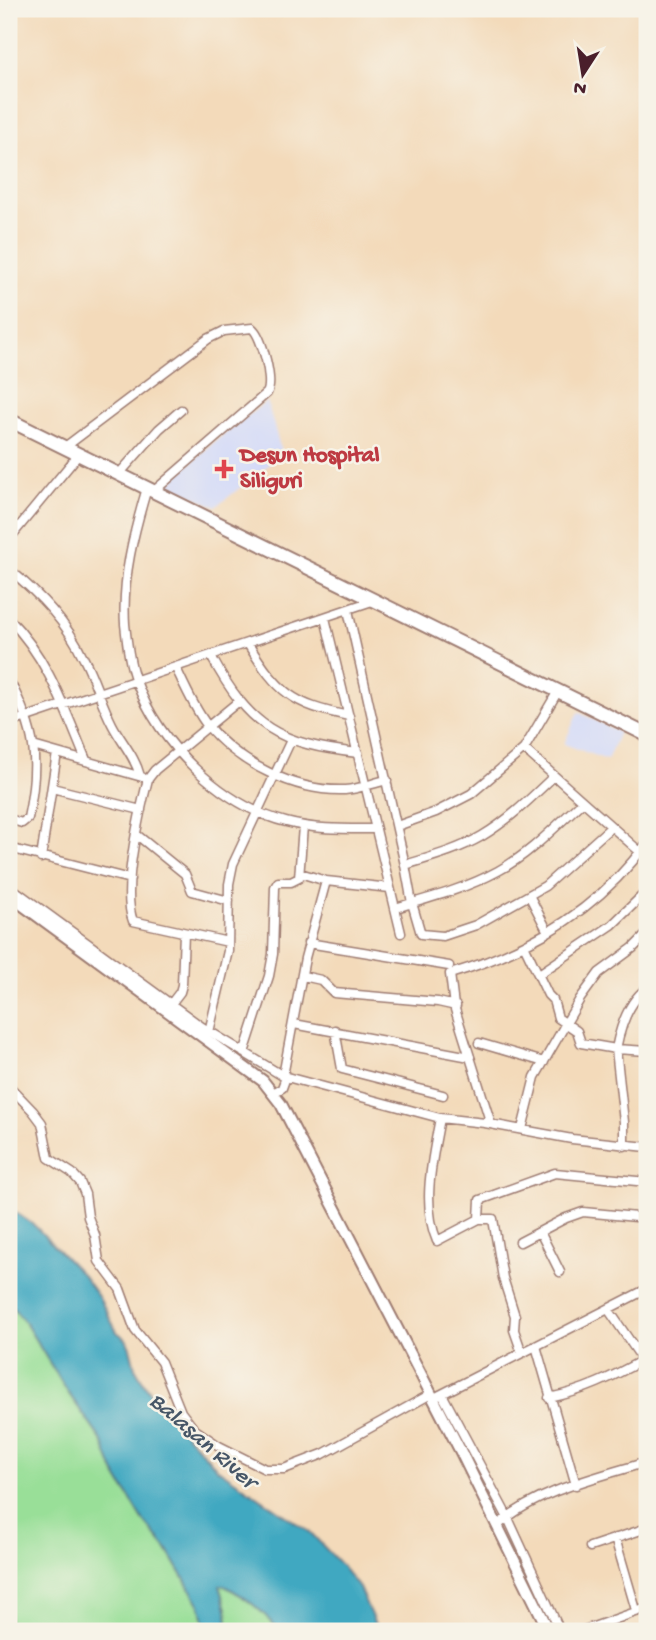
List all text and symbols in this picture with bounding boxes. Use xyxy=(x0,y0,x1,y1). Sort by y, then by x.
north arrow xyxy=(548,38,618,108)
text: N xyxy=(572,75,589,100)
place label: Desun Hospital Siliguri xyxy=(238,443,380,496)
marker: Desun Hospital Siliguri xyxy=(214,459,234,479)
water label: Balasan River xyxy=(142,1388,265,1499)

